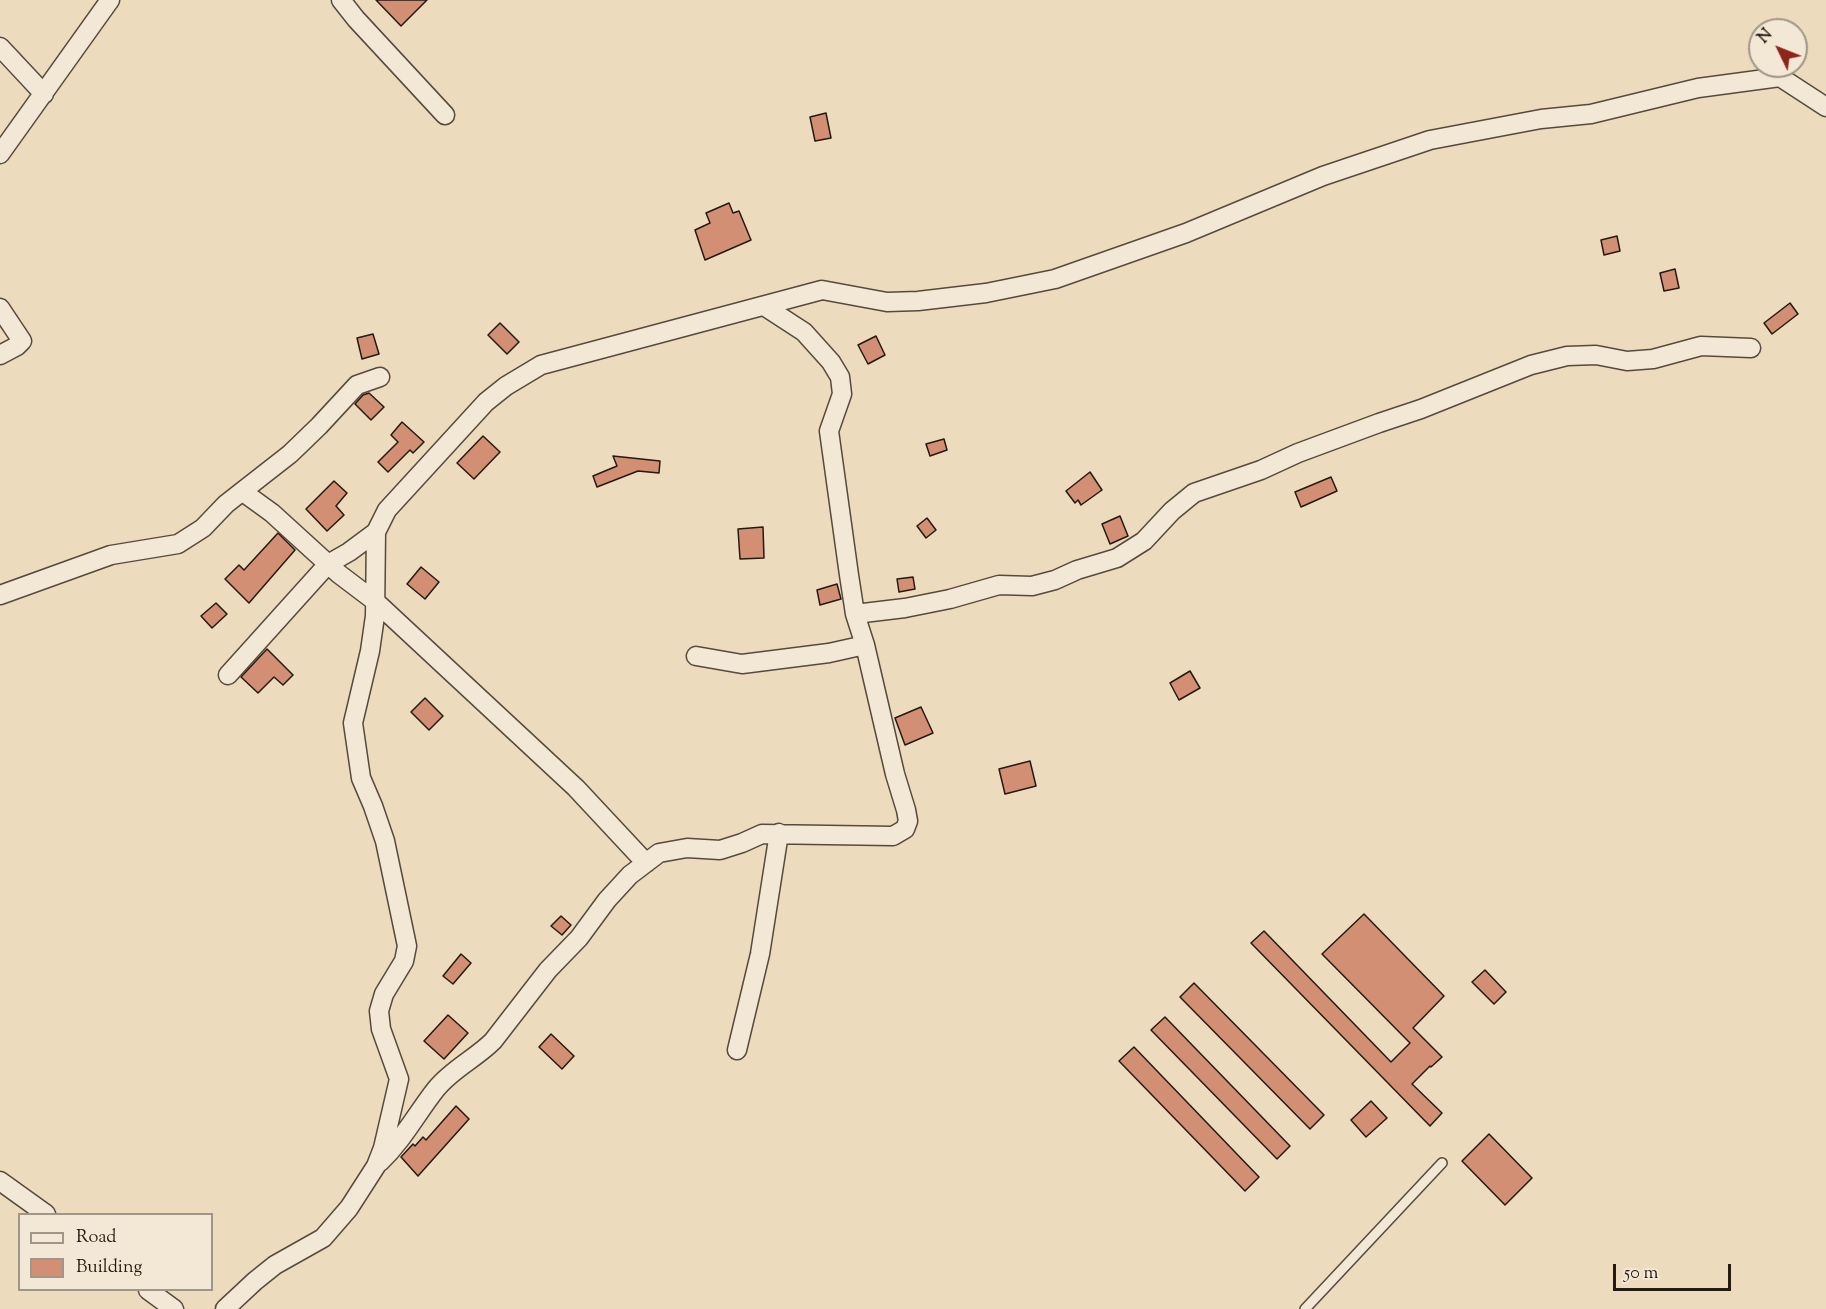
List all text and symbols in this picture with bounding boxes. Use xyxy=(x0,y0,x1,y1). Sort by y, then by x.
north arrow xyxy=(1748,18,1808,78)
text: N xyxy=(1753,24,1779,49)
legend xyxy=(18,1213,213,1291)
text: Road xyxy=(76,1225,116,1251)
scale bar xyxy=(1616,1252,1734,1290)
text: Building xyxy=(76,1255,142,1281)
text: 50 m xyxy=(1624,1261,1658,1287)

